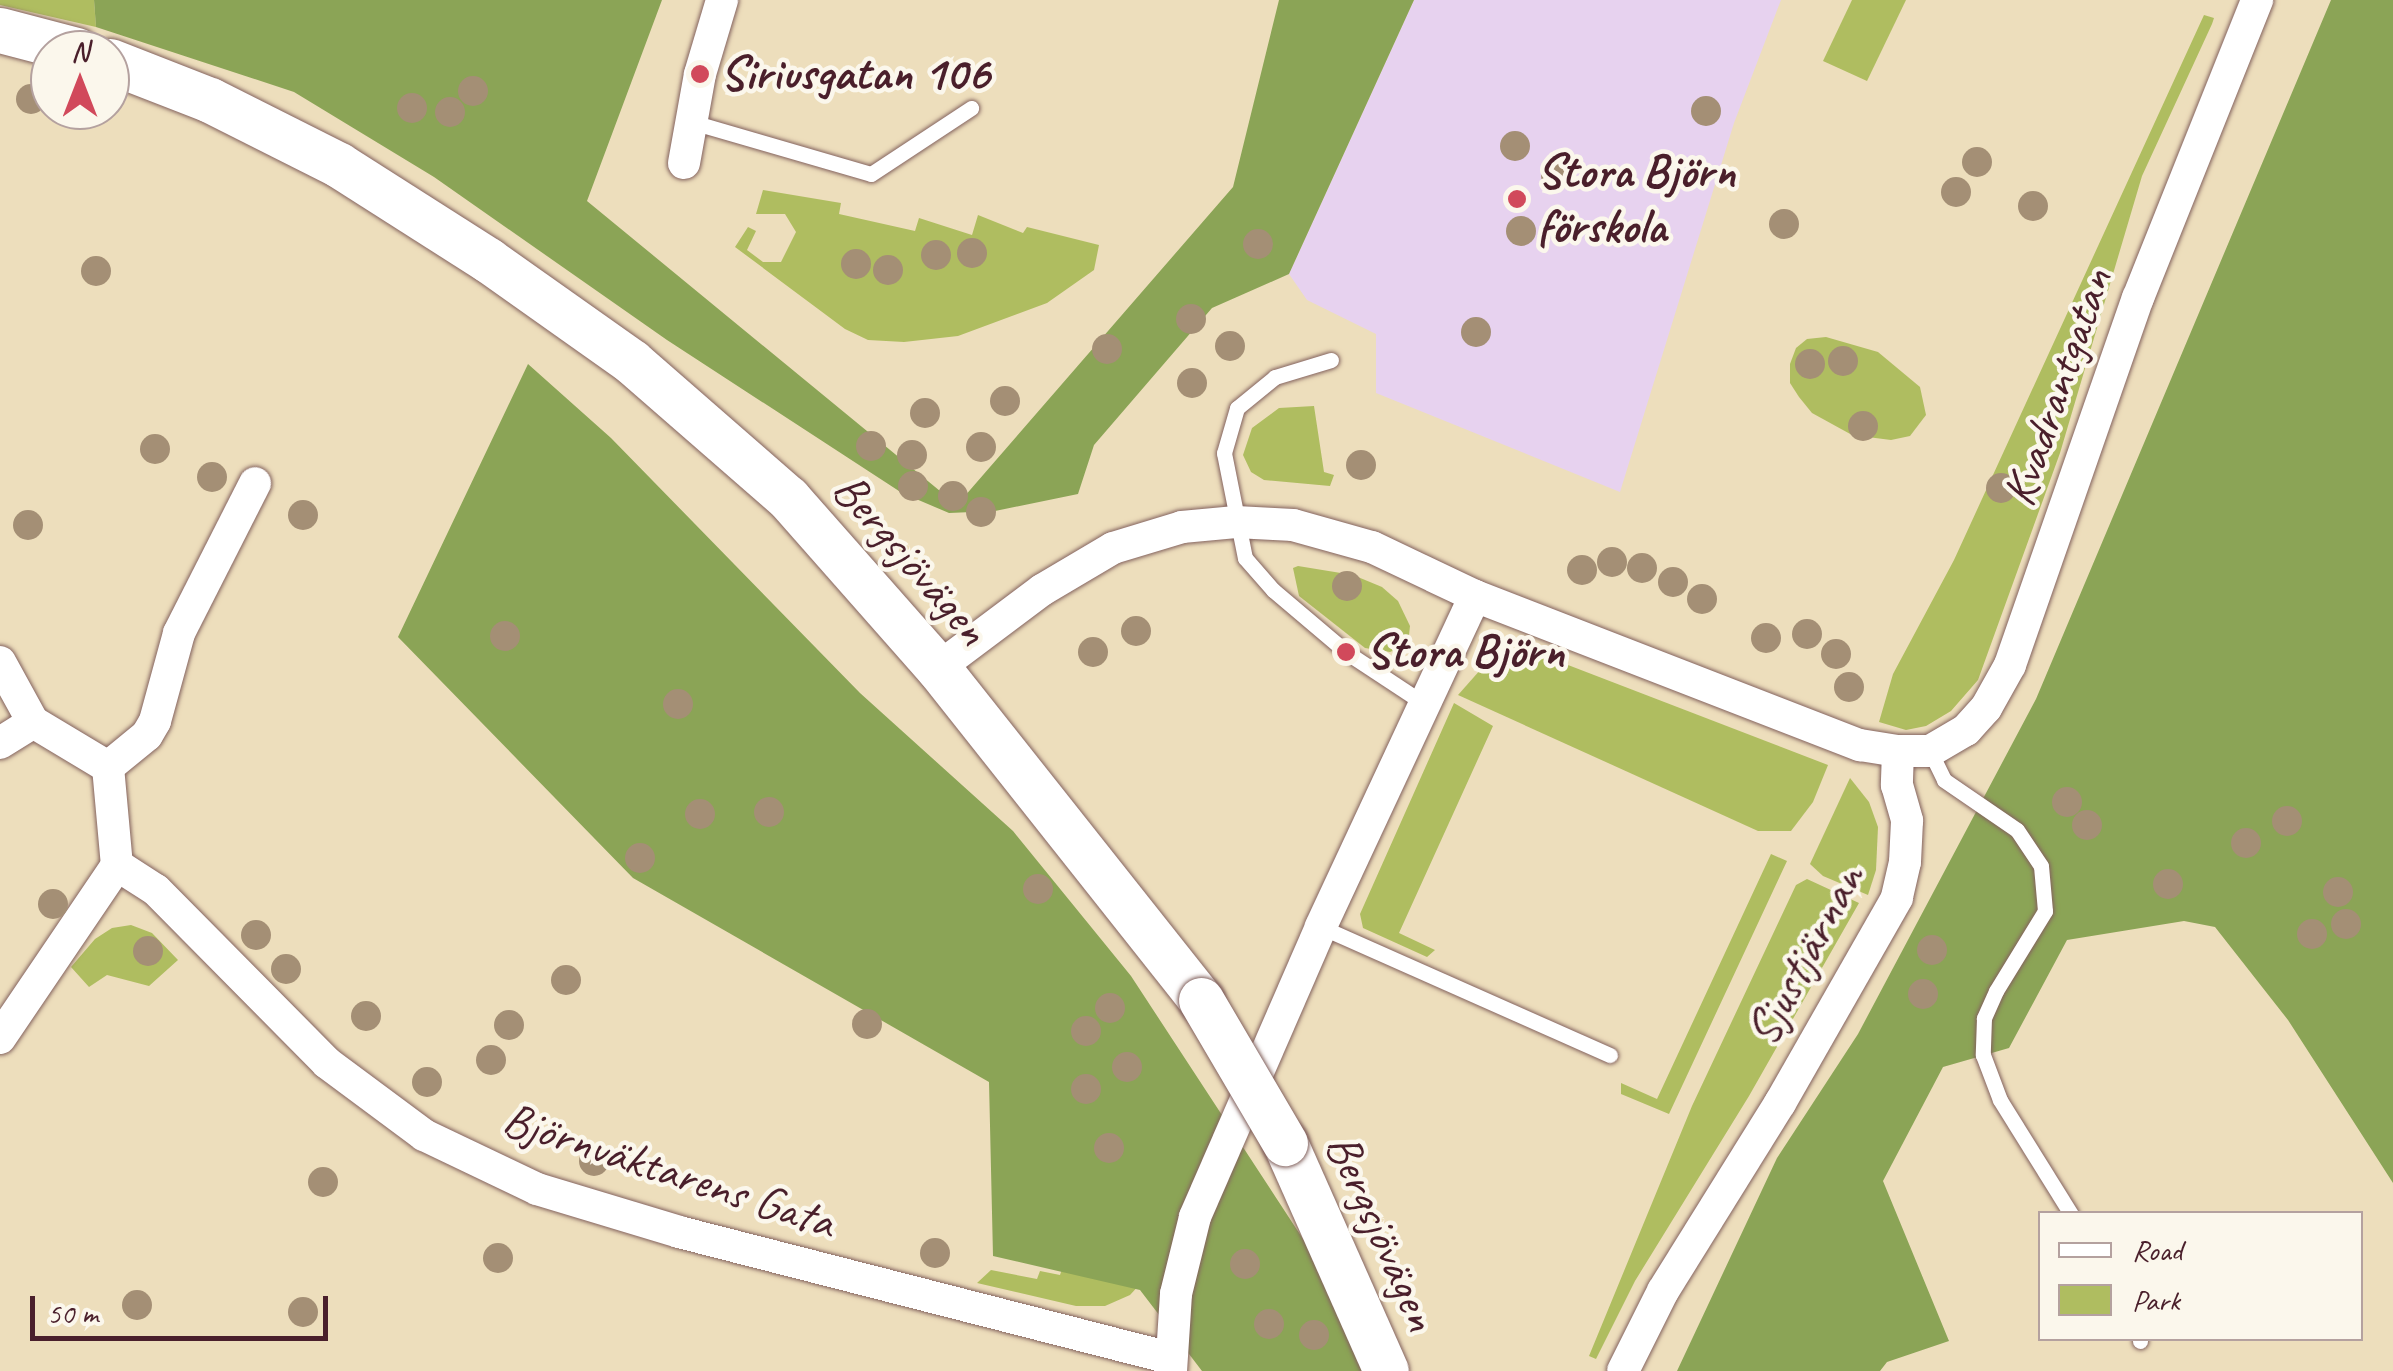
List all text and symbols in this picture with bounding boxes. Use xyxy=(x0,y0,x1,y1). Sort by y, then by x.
north arrow xyxy=(30,30,130,130)
text: N xyxy=(71,34,89,69)
place label: Siriusgatan 106 xyxy=(720,45,989,103)
marker: Siriusgatan 106 xyxy=(689,63,711,85)
place label: Stora Björn förskola xyxy=(1537,142,1736,255)
marker: Stora Björn förskola xyxy=(1506,188,1528,210)
street label: Kvadrantgatan xyxy=(1990,261,2124,513)
street label: Bergsjövägen xyxy=(821,461,1001,657)
place label: Stora Björn xyxy=(1366,623,1565,681)
marker: Stora Björn xyxy=(1335,641,1357,663)
street label: Sjustjärnan xyxy=(1733,855,1877,1055)
street label: Björnväktarens Gata xyxy=(496,1089,842,1251)
street label: Bergsjövägen xyxy=(1313,1125,1451,1339)
legend xyxy=(2038,1211,2363,1341)
text: Road xyxy=(2132,1231,2182,1269)
scale bar xyxy=(35,1276,332,1338)
text: Park xyxy=(2132,1281,2180,1319)
text: 50 m xyxy=(47,1294,98,1332)

